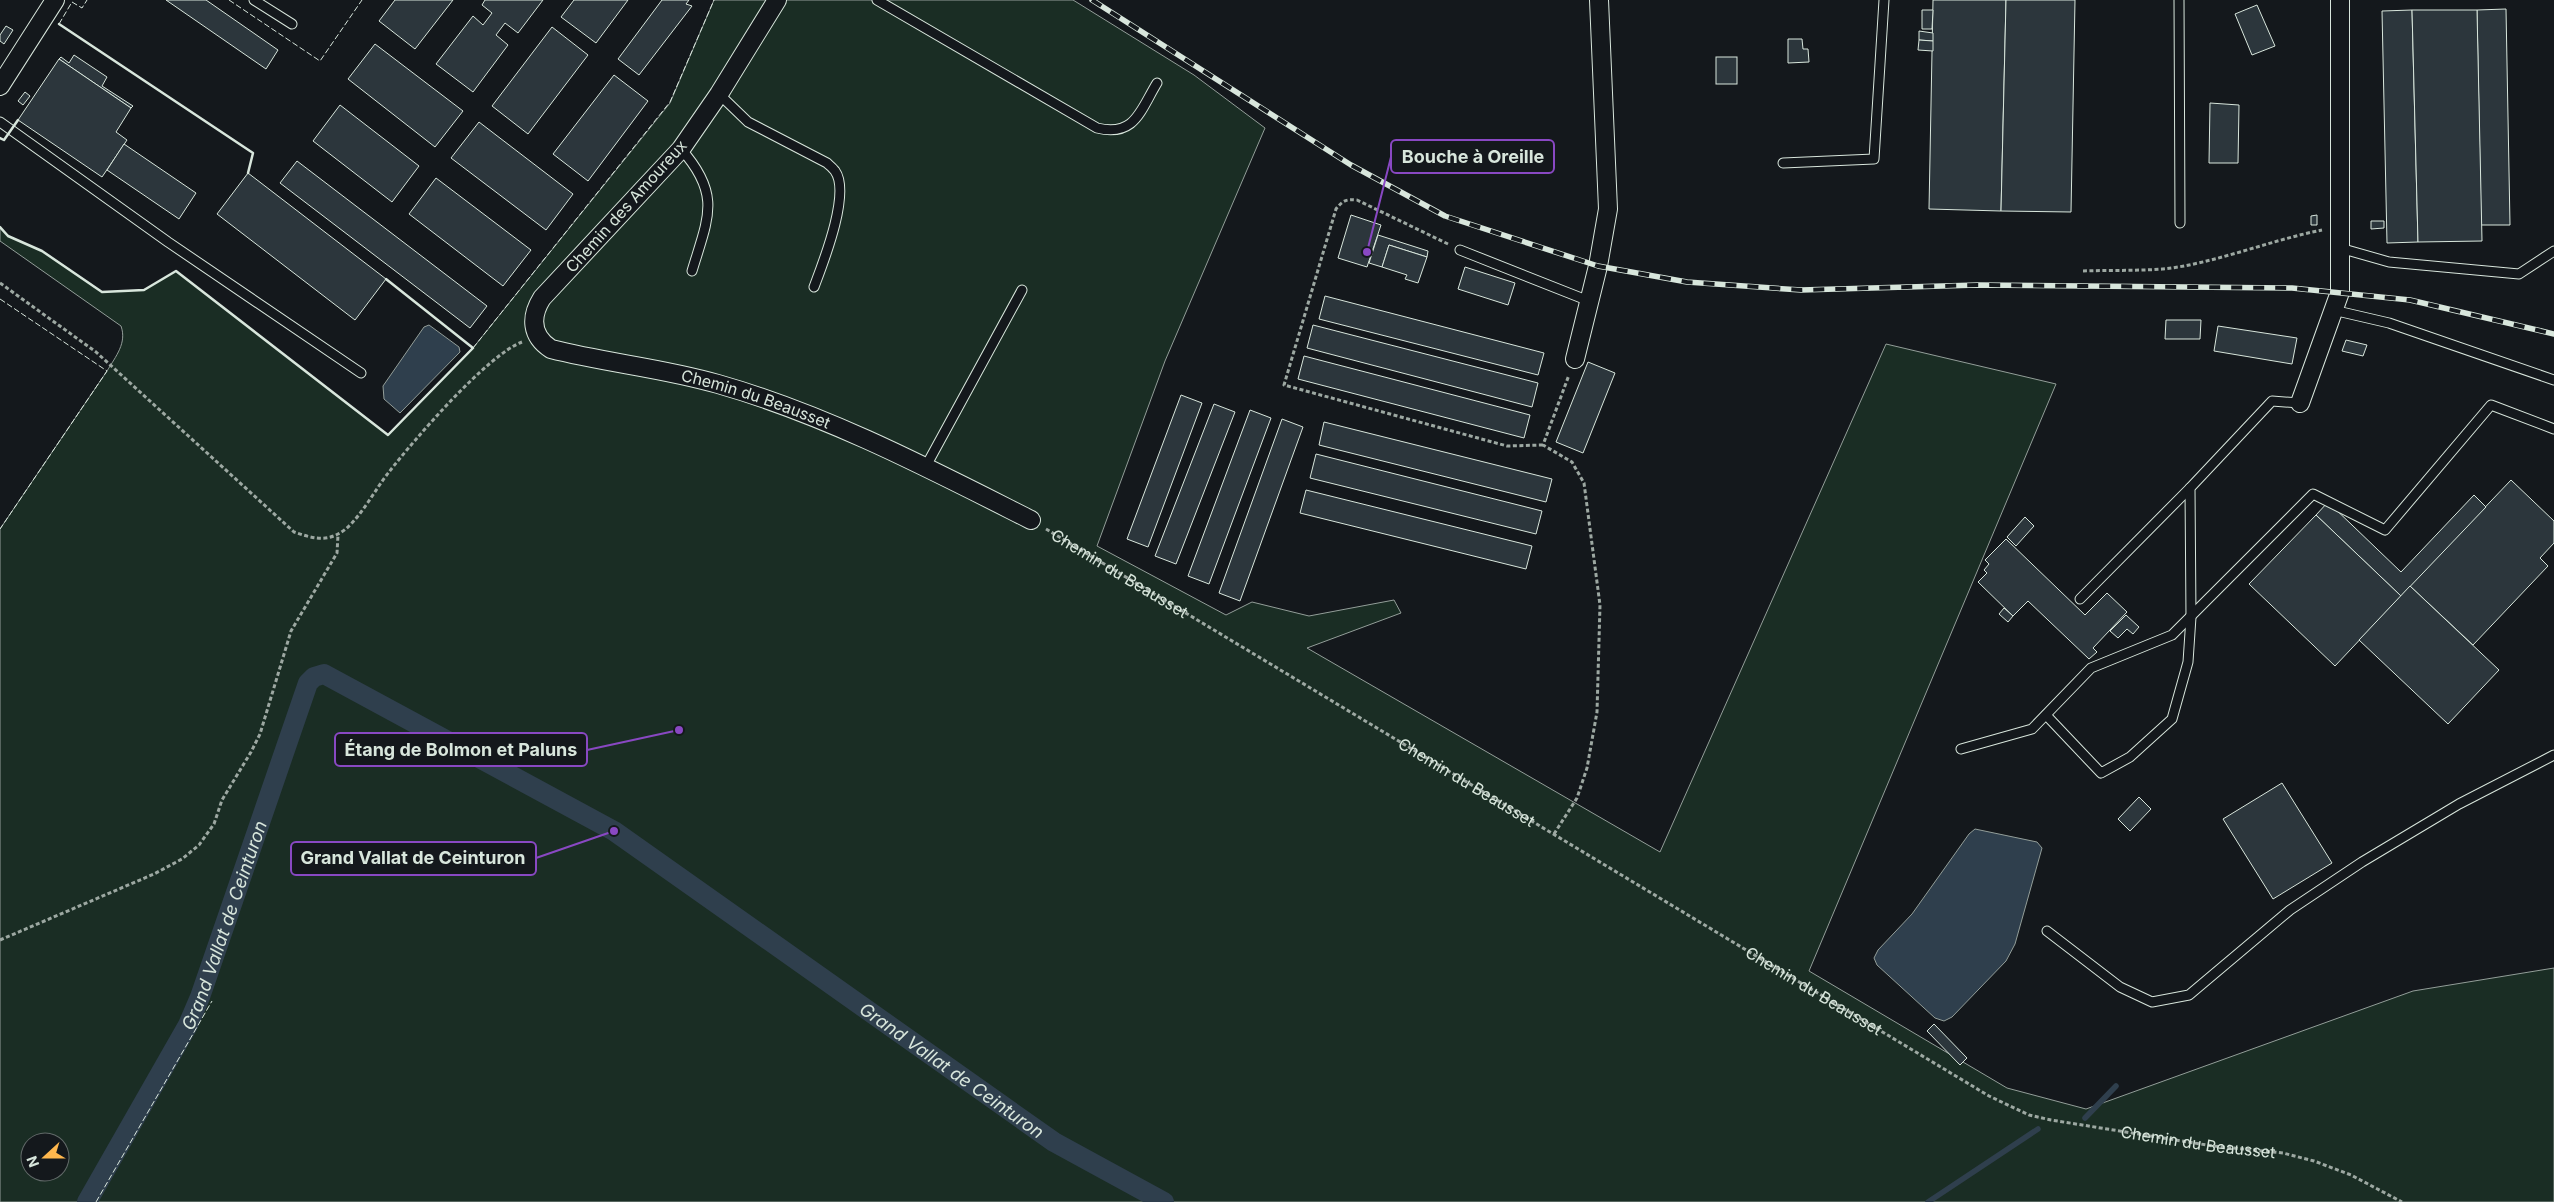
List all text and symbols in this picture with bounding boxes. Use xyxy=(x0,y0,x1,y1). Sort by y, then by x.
street label: Chemin des Amoureux xyxy=(561,135,691,277)
callout: Bouche à Oreille xyxy=(1391,140,1554,173)
text: Bouche à Oreille xyxy=(1402,146,1545,167)
street label: Chemin du Beausset xyxy=(679,365,833,433)
street label: Chemin du Beausset xyxy=(1048,525,1192,622)
callout: Étang de Bolmon et Paluns xyxy=(335,733,587,766)
street label: Chemin du Beausset xyxy=(1395,733,1539,831)
text: Étang de Bolmon et Paluns xyxy=(345,739,577,760)
water label: Grand Vallat de Ceinturon xyxy=(177,818,270,1033)
callout: Grand Vallat de Ceinturon xyxy=(291,842,536,875)
text: Grand Vallat de Ceinturon xyxy=(300,847,526,868)
street label: Chemin du Beausset xyxy=(1742,942,1886,1039)
water label: Grand Vallat de Ceinturon xyxy=(856,998,1048,1142)
street label: Chemin du Beausset xyxy=(2119,1121,2276,1162)
north arrow xyxy=(20,1132,70,1182)
text: N xyxy=(23,1154,42,1170)

